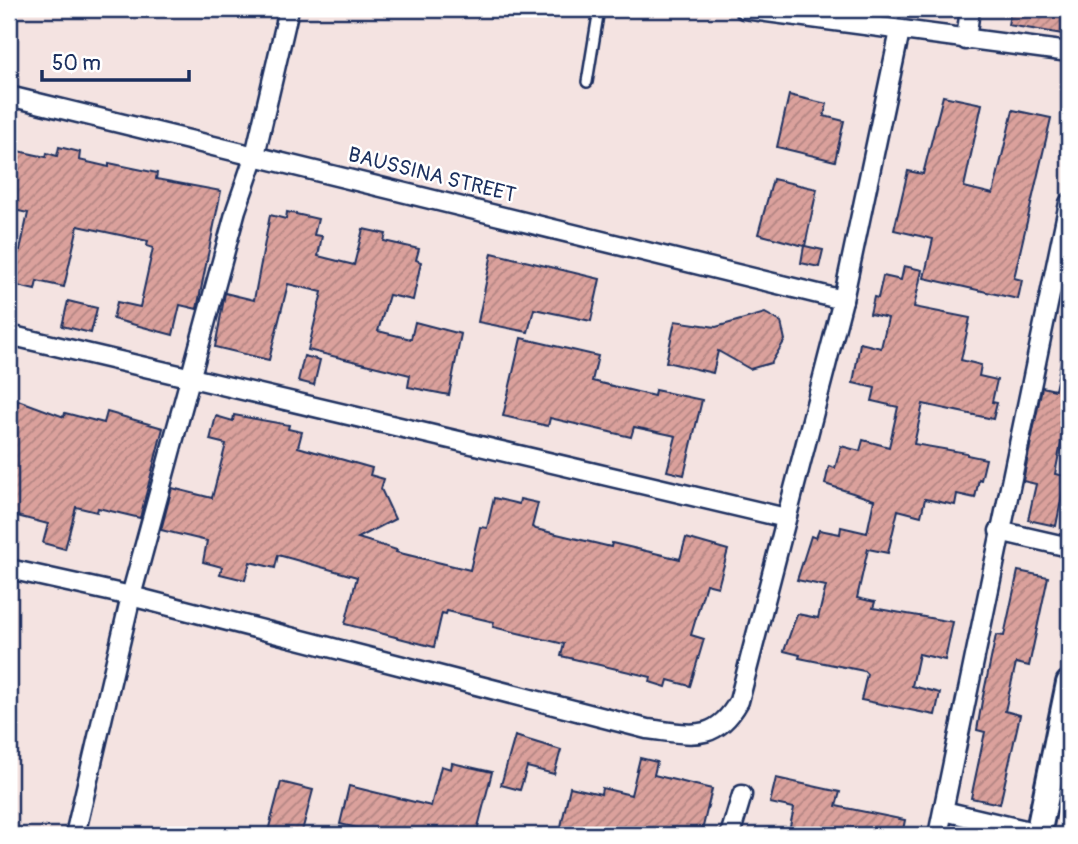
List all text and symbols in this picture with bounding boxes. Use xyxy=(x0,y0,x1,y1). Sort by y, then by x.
scale bar xyxy=(42,38,189,82)
text: 50 m xyxy=(52,50,101,77)
street label: BAUSSINA STREET xyxy=(345,141,519,209)

